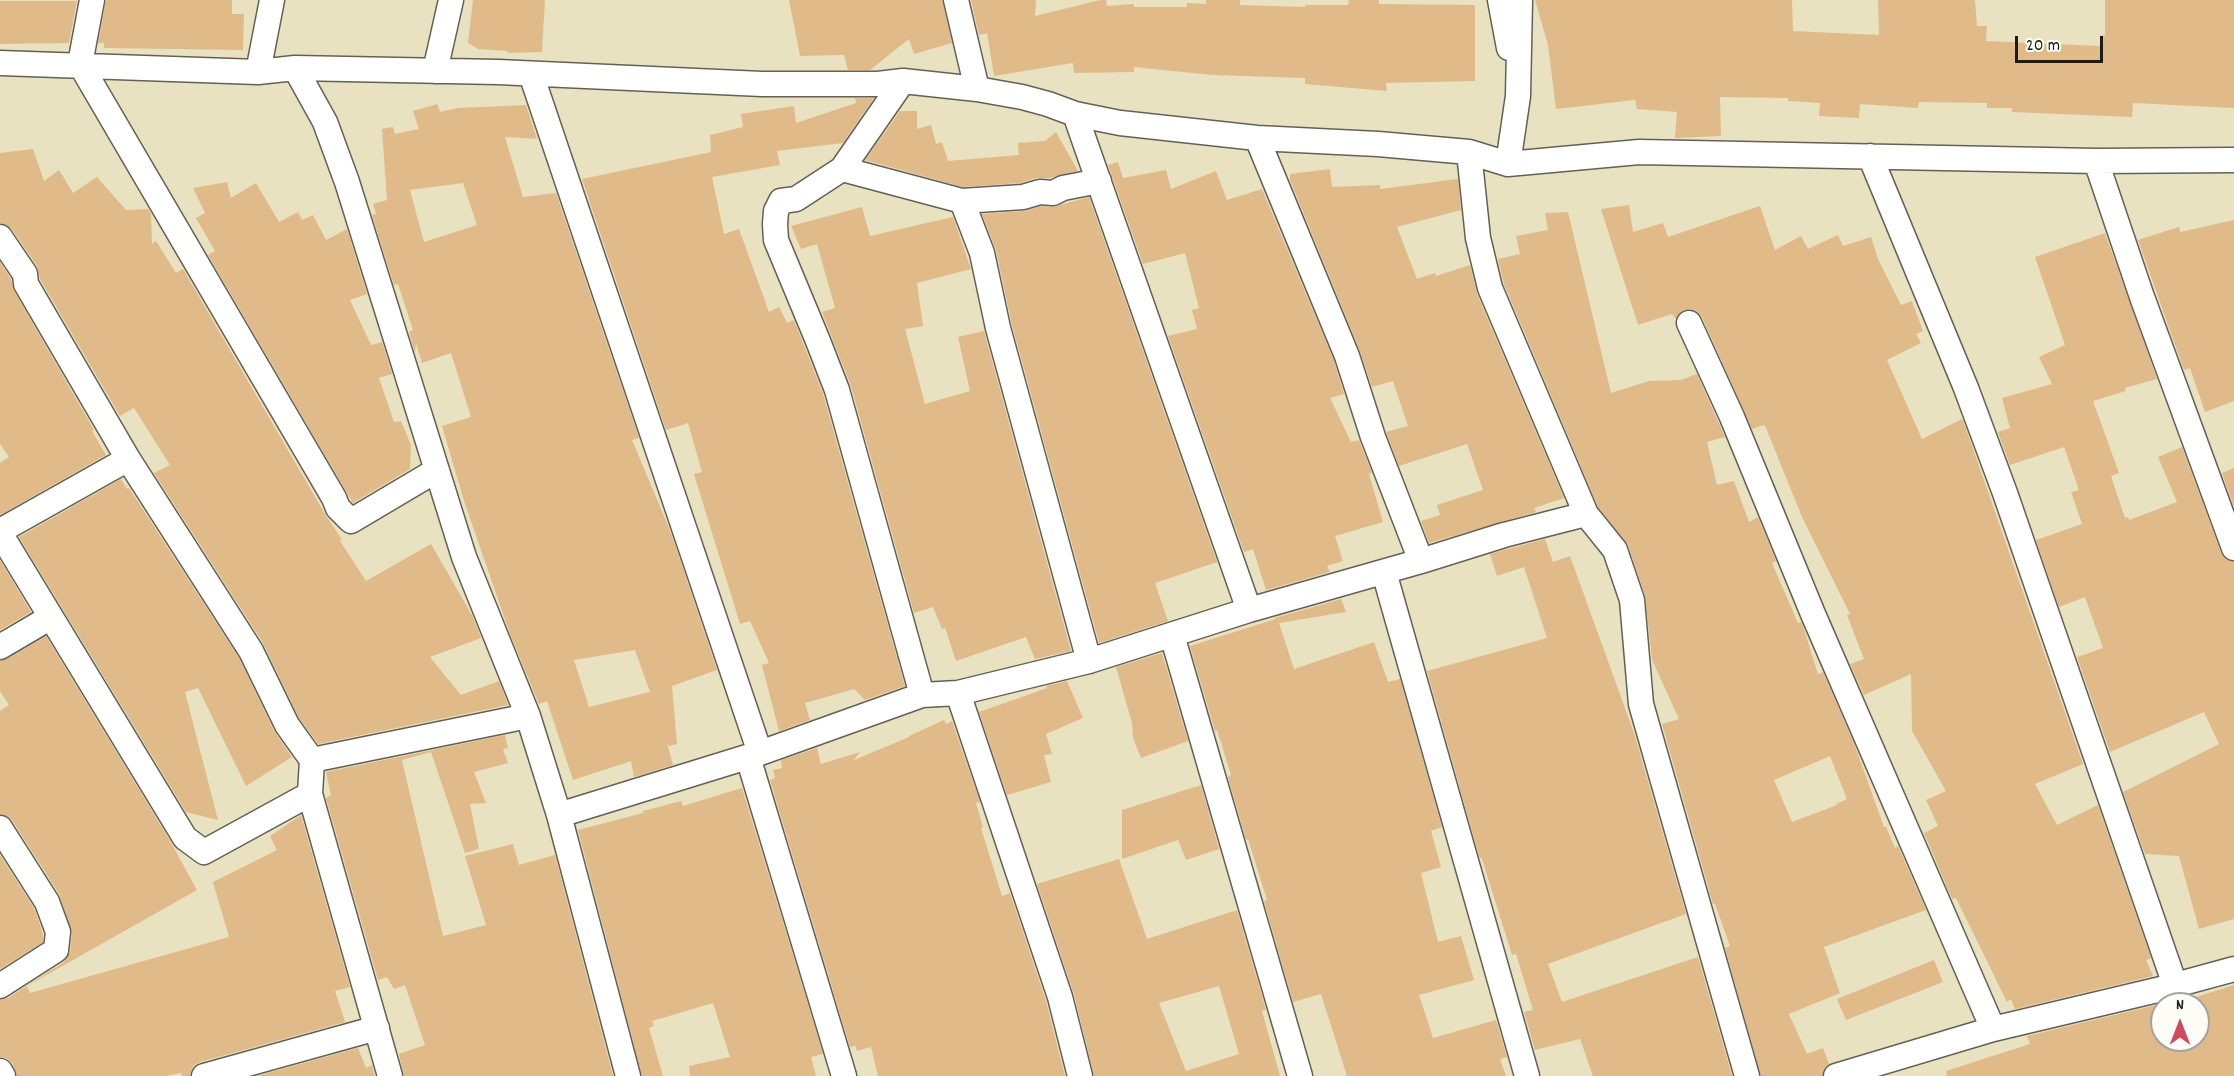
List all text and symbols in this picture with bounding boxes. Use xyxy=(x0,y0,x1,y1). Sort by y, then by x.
scale bar xyxy=(2018,24,2106,62)
text: 20 m xyxy=(2026,34,2060,59)
north arrow xyxy=(2150,992,2210,1052)
text: N xyxy=(2176,994,2184,1017)

